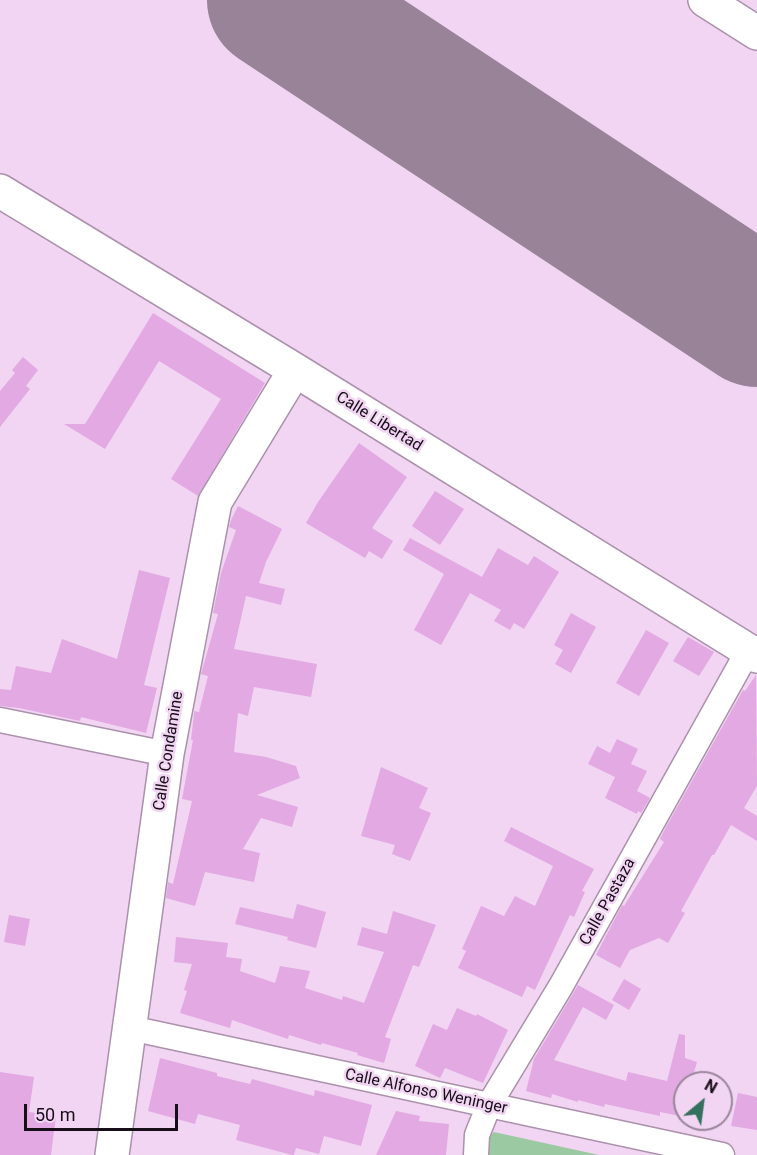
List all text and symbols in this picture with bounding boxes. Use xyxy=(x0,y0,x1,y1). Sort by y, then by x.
street label: Calle Libertad xyxy=(332,388,426,456)
street label: Calle Condamine xyxy=(150,690,188,812)
street label: Calle Pastaza xyxy=(576,855,640,949)
street label: Calle Alfonso Weninger xyxy=(343,1065,509,1119)
north arrow xyxy=(673,1071,733,1131)
text: N xyxy=(701,1076,721,1098)
scale bar xyxy=(27,1092,182,1130)
text: 50 m xyxy=(35,1104,75,1125)

